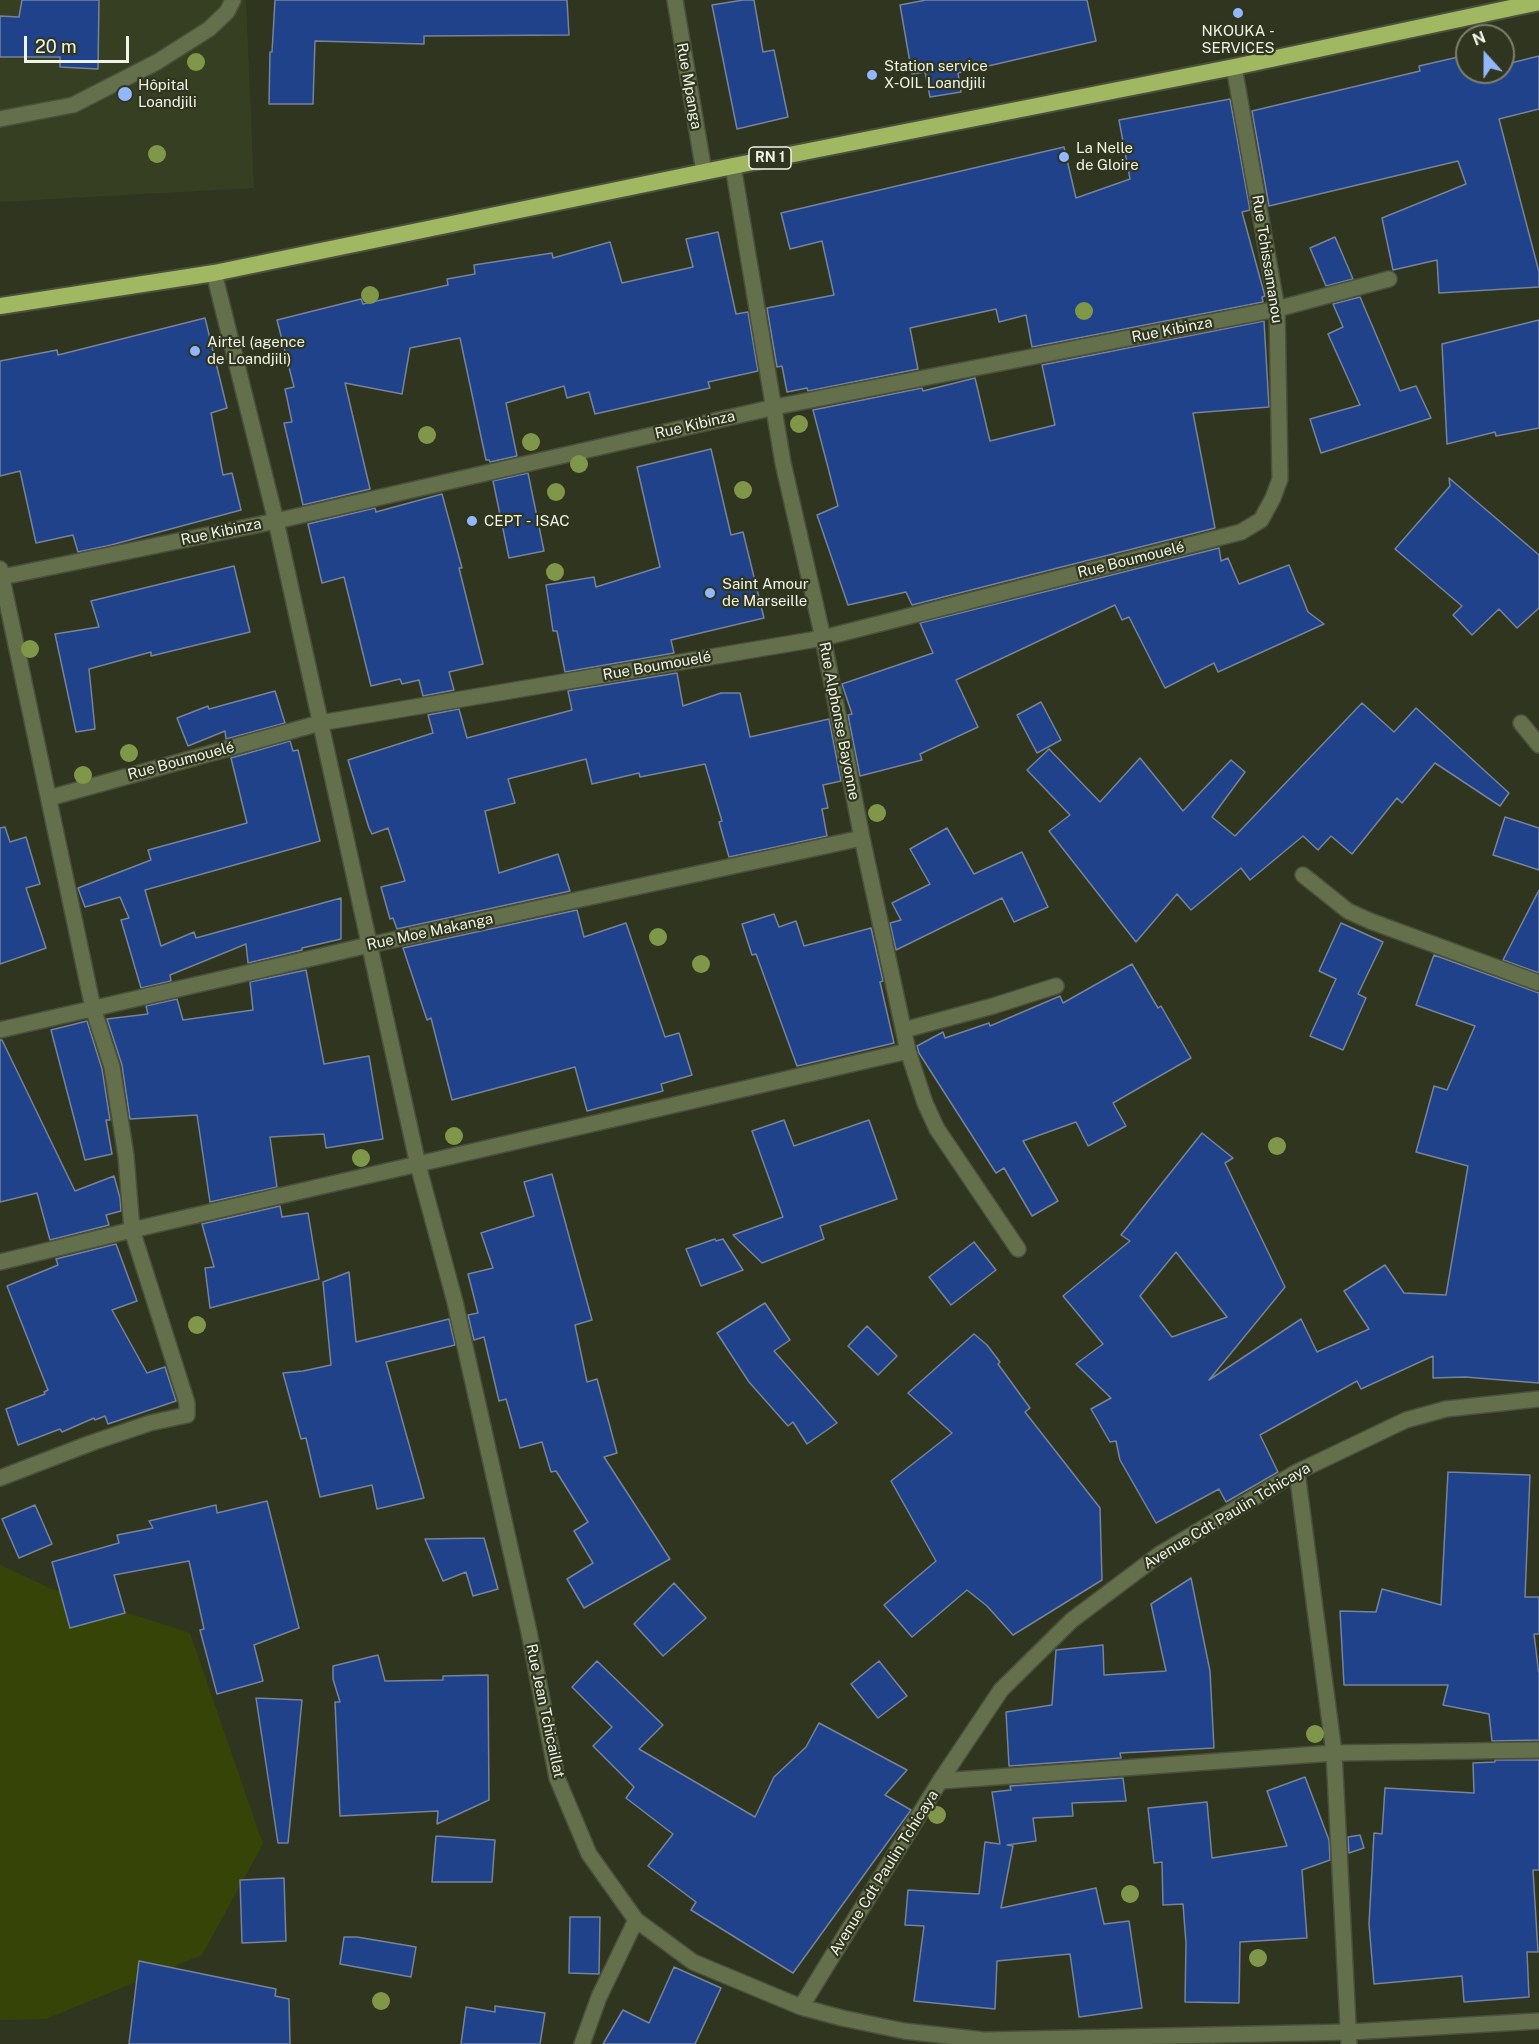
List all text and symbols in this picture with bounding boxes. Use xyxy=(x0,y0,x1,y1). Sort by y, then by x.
marker: NKOUKA - SERVICES xyxy=(1231,6,1245,20)
place label: NKOUKA - SERVICES xyxy=(1201,22,1275,57)
scale bar xyxy=(27,24,132,62)
north arrow xyxy=(1455,24,1515,84)
text: N xyxy=(1470,27,1488,50)
text: 20 m xyxy=(35,36,77,57)
street label: Rue Mpanga xyxy=(673,41,705,131)
place label: Station service X-OIL Loandjili xyxy=(884,57,988,92)
marker: Station service X-OIL Loandjili xyxy=(865,68,879,82)
place label: Hôpital Loandjili xyxy=(138,76,197,111)
marker: Hôpital Loandjili xyxy=(116,85,134,103)
place label: La Nelle de Gloire xyxy=(1076,139,1139,174)
road number: RN 1 xyxy=(749,147,791,169)
marker: La Nelle de Gloire xyxy=(1057,150,1071,164)
street label: Rue Tchissamanou xyxy=(1248,194,1286,324)
street label: Rue Kibinza xyxy=(1130,313,1214,347)
place label: Airtel (agence de Loandjili) xyxy=(207,333,305,368)
marker: Airtel (agence de Loandjili) xyxy=(188,344,202,358)
street label: Rue Kibinza xyxy=(653,407,737,443)
place label: CEPT - ISAC xyxy=(484,512,570,530)
marker: CEPT - ISAC xyxy=(465,514,479,528)
street label: Rue Kibinza xyxy=(179,515,263,549)
street label: Rue Boumouelé xyxy=(1076,538,1186,582)
place label: Saint Amour de Marseille xyxy=(722,575,809,610)
marker: Saint Amour de Marseille xyxy=(703,586,717,600)
street label: Rue Alphonse Bayonne xyxy=(815,640,863,802)
street label: Rue Boumouelé xyxy=(601,648,713,684)
street label: Rue Boumouelé xyxy=(126,738,236,784)
street label: Rue Moe Makanga xyxy=(365,910,495,954)
street label: Avenue Cdt Paulin Tchicaya xyxy=(1140,1459,1314,1573)
street label: Rue Jean Tchicaillat xyxy=(522,1642,568,1780)
street label: Avenue Cdt Paulin Tchicaya xyxy=(826,1787,942,1959)

